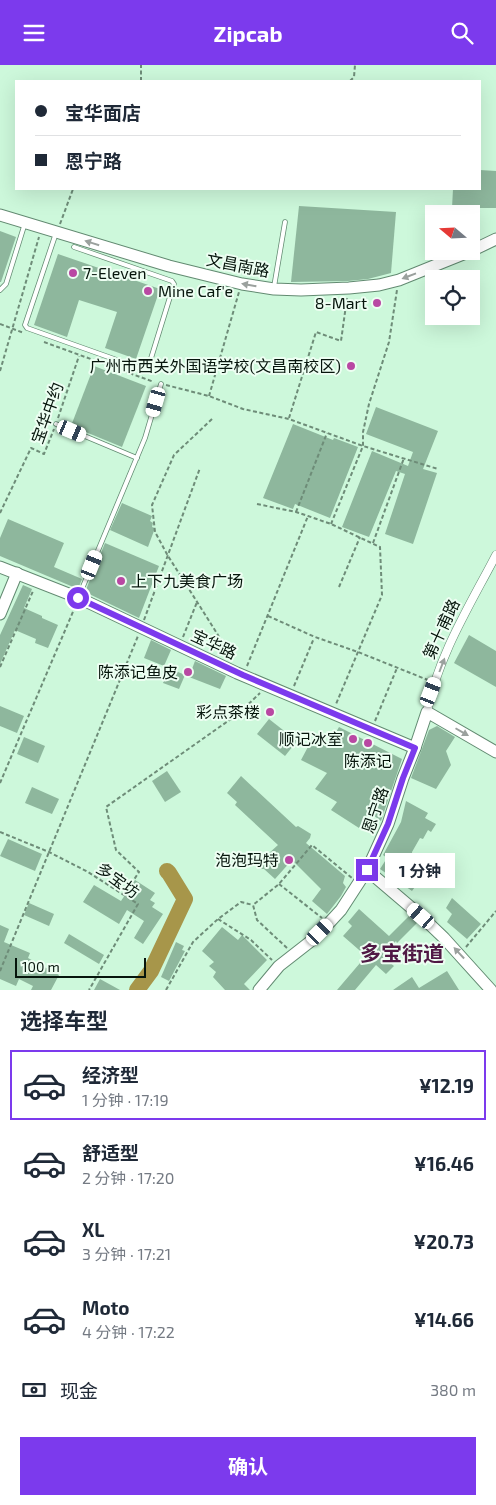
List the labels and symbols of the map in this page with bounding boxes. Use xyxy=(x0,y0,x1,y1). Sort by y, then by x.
north arrow xyxy=(425,205,480,260)
one-way arrow xyxy=(84,239,99,246)
street label: 文昌南路 xyxy=(205,249,271,280)
place label: 7-Eleven xyxy=(83,263,147,282)
marker: 7-Eleven xyxy=(67,267,79,279)
one-way arrow xyxy=(402,273,417,280)
place label: Mine Caf'e xyxy=(158,281,233,300)
one-way arrow xyxy=(241,281,256,289)
marker: Mine Caf'e xyxy=(142,285,154,297)
place label: 8-Mart xyxy=(315,293,367,312)
marker: 8-Mart xyxy=(371,297,383,309)
place label: 广州市西关外国语学校(文昌南校区) xyxy=(90,356,341,375)
marker: 广州市西关外国语学校(文昌南校区) xyxy=(345,360,357,372)
street label: 宝华中约 xyxy=(27,380,66,446)
car xyxy=(144,386,167,418)
car xyxy=(55,418,88,444)
car xyxy=(79,548,104,582)
place label: 上下九美食广场 xyxy=(131,571,243,590)
marker: 上下九美食广场 xyxy=(115,575,127,587)
route start xyxy=(67,587,89,609)
street label: 第十甫路 xyxy=(418,596,463,662)
street label: 宝华路 xyxy=(188,625,240,662)
one-way arrow xyxy=(438,658,446,673)
place label: 陈添记鱼皮 xyxy=(98,662,178,681)
marker: 陈添记鱼皮 xyxy=(182,666,194,678)
car xyxy=(418,675,443,709)
place label: 彩点茶楼 xyxy=(196,702,260,721)
marker: 彩点茶楼 xyxy=(264,706,276,718)
one-way arrow xyxy=(455,727,468,736)
place label: 顺记冰室 xyxy=(279,729,343,748)
marker: 顺记冰室 xyxy=(347,733,359,745)
marker: 陈添记 xyxy=(362,737,374,749)
place label: 陈添记 xyxy=(344,751,392,770)
street label: 恩宁路 xyxy=(358,784,391,836)
place label: 泡泡玛特 xyxy=(215,850,279,869)
callout: 1 分钟 xyxy=(384,853,454,887)
marker: 泡泡玛特 xyxy=(283,854,295,866)
street label: 多宝坊 xyxy=(93,858,143,901)
route end xyxy=(356,859,378,881)
car xyxy=(404,900,437,932)
car xyxy=(304,916,335,948)
district label: 多宝街道 xyxy=(360,940,444,965)
one-way arrow xyxy=(453,948,465,960)
scale bar xyxy=(15,955,146,978)

